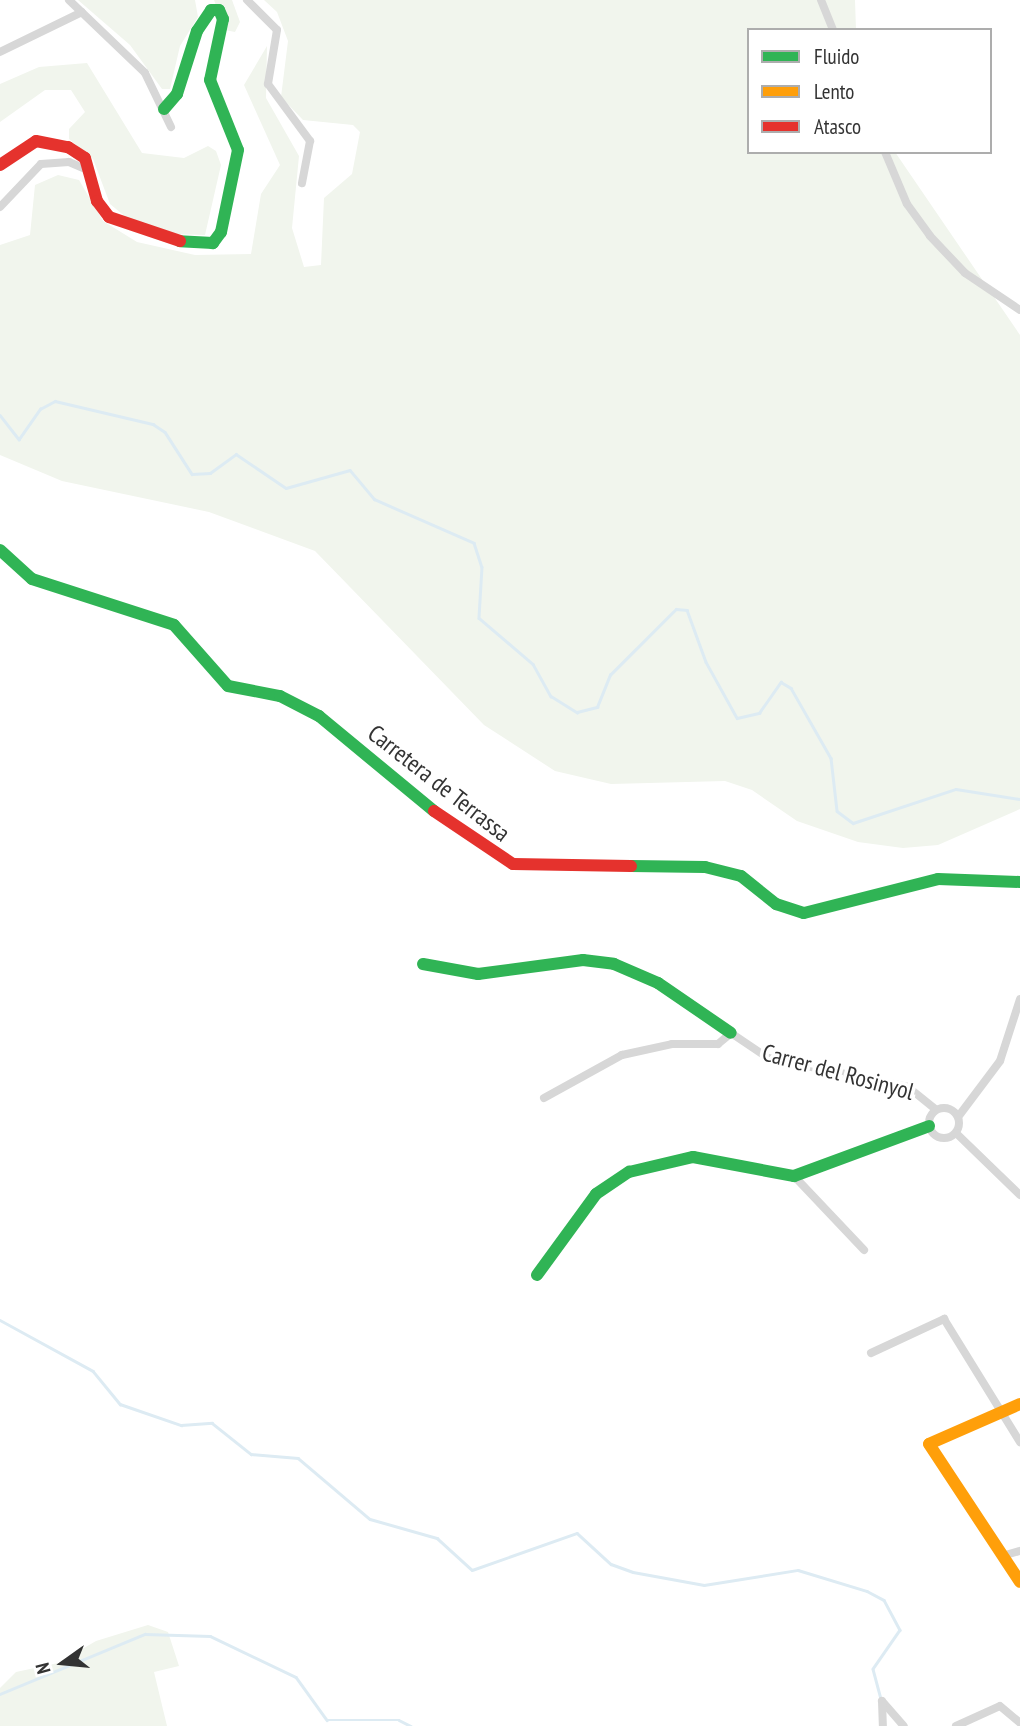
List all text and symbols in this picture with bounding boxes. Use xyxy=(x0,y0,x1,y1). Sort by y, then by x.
legend xyxy=(747,28,992,154)
text: Fluido xyxy=(814,43,859,70)
text: Lento xyxy=(814,78,854,105)
text: Atasco xyxy=(814,113,861,140)
street label: Carretera de Terrassa xyxy=(362,718,516,848)
street label: Carrer del Rosinyol xyxy=(759,1038,917,1106)
north arrow xyxy=(28,1628,98,1698)
text: N xyxy=(30,1660,56,1677)

